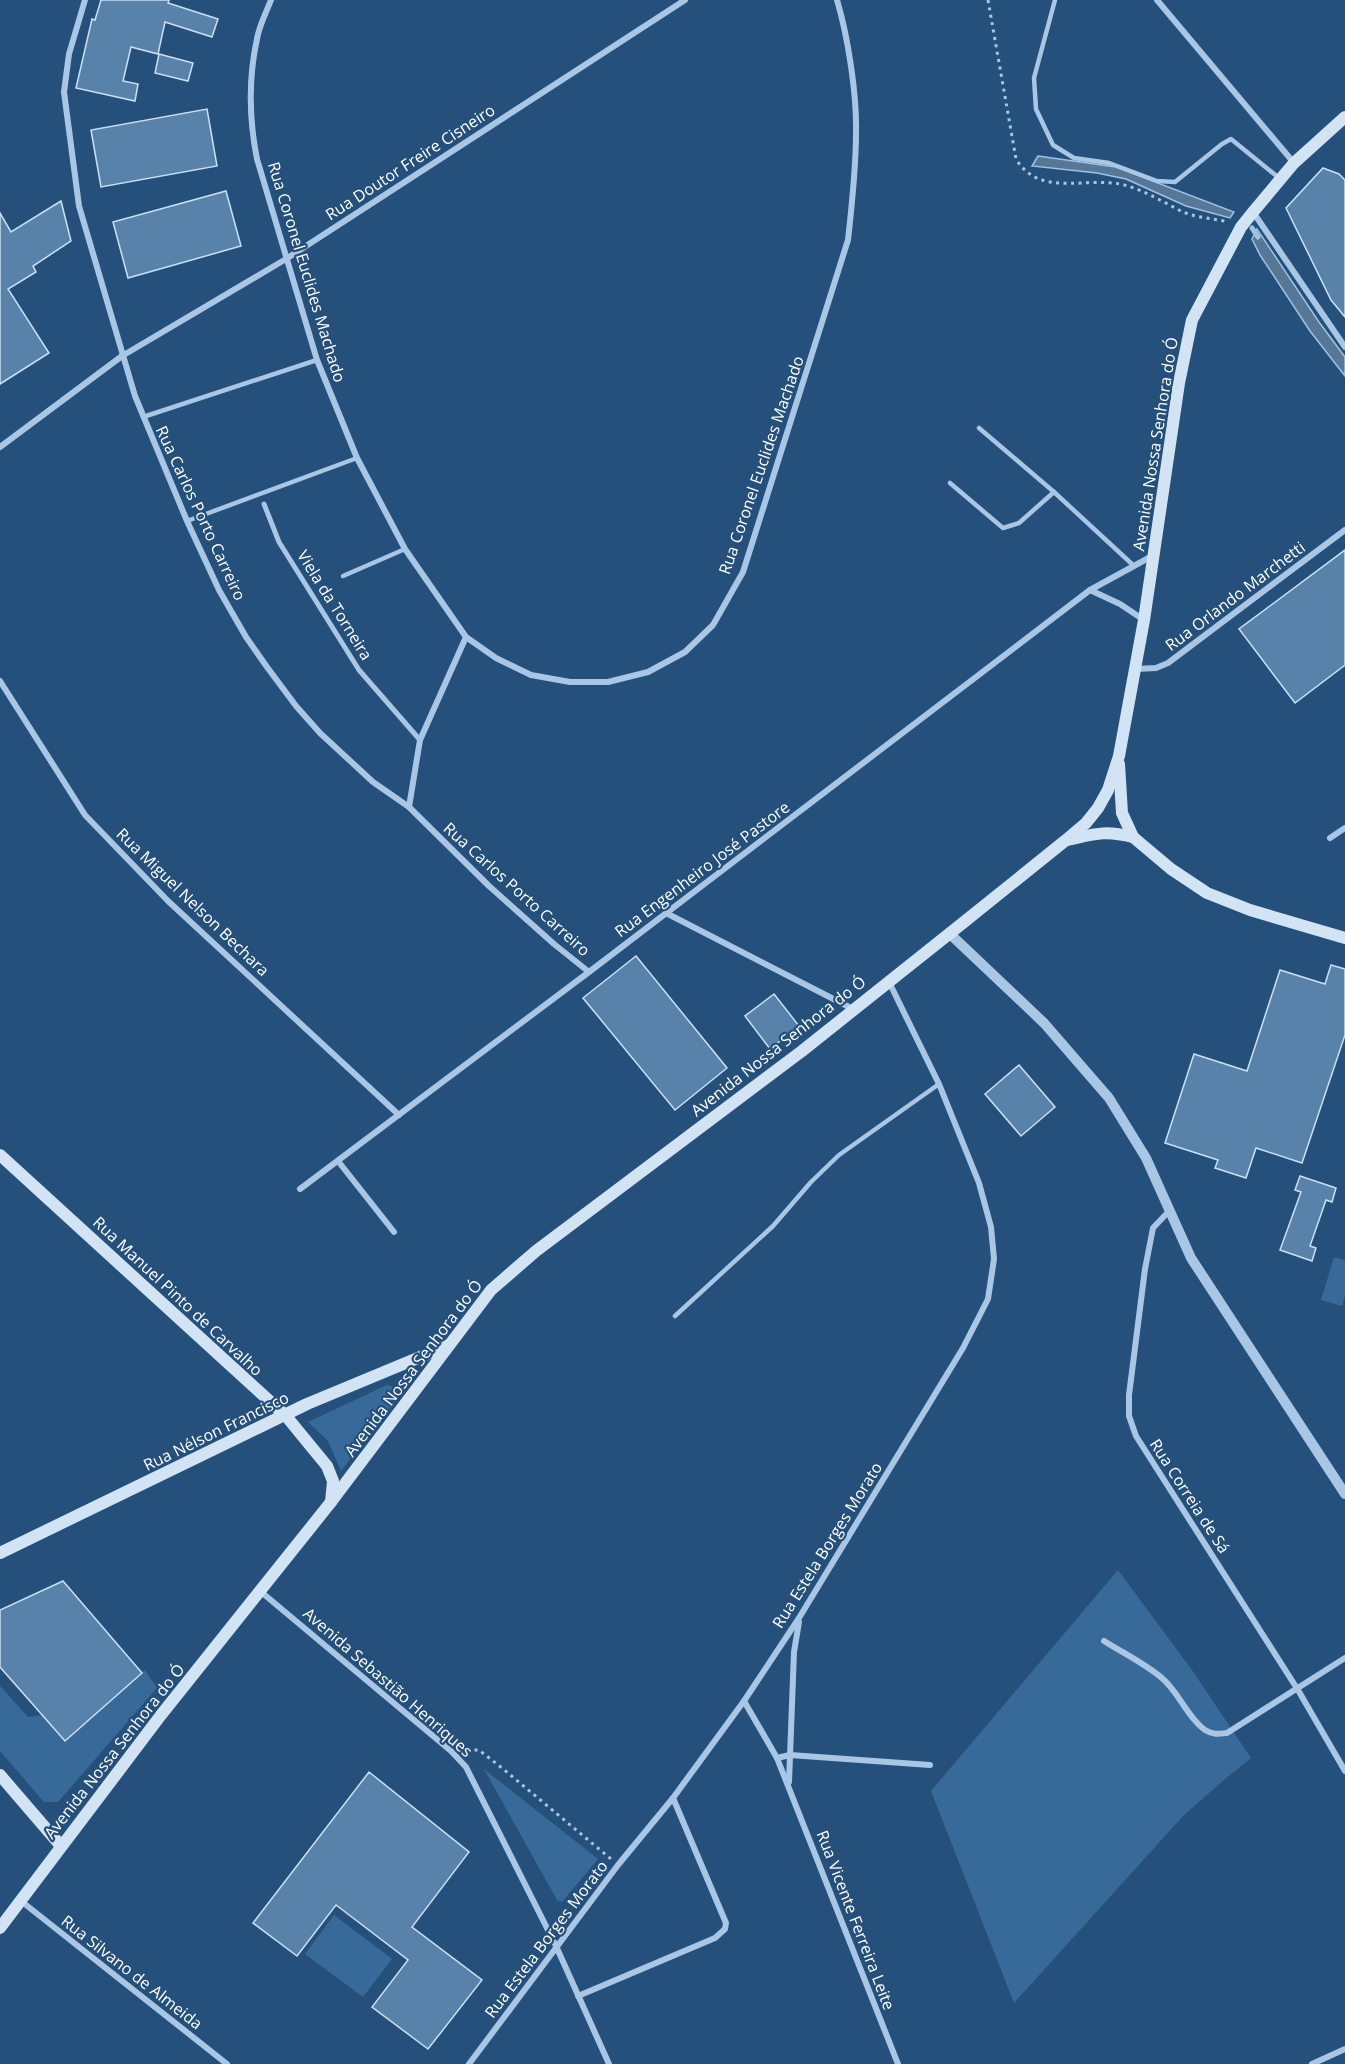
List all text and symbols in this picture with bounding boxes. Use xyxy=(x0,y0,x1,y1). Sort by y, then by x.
street label: Rua Doutor Freire Cisneiro xyxy=(321,99,499,225)
street label: Rua Coronel Euclides Machado xyxy=(263,159,351,385)
street label: Avenida Nossa Senhora do Ó xyxy=(1127,335,1183,553)
street label: Rua Coronel Euclides Machado xyxy=(713,353,809,577)
street label: Rua Carlos Porto Carreiro xyxy=(151,422,251,604)
street label: Rua Orlando Marchetti xyxy=(1161,536,1309,656)
street label: Viela da Torneira xyxy=(292,546,378,664)
street label: Rua Engenheiro José Pastore xyxy=(610,796,794,942)
street label: Rua Carlos Porto Carreiro xyxy=(439,817,595,961)
street label: Rua Miguel Nelson Bechara xyxy=(112,823,274,981)
street label: Avenida Nossa Senhora do Ó xyxy=(686,971,870,1121)
street label: Rua Manuel Pinto de Carvalho xyxy=(88,1211,268,1381)
street label: Avenida Nossa Senhora do Ó xyxy=(339,1275,487,1461)
street label: Rua Nélson Francisco xyxy=(140,1386,292,1476)
street label: Rua Correia de Sá xyxy=(1145,1435,1235,1557)
street label: Rua Estela Borges Morato xyxy=(767,1458,887,1632)
street label: Avenida Sebastião Henriques xyxy=(299,1602,477,1762)
street label: Avenida Nossa Senhora do Ó xyxy=(39,1659,189,1843)
street label: Rua Vicente Ferreira Leite xyxy=(812,1827,900,2013)
street label: Rua Estela Borges Morato xyxy=(480,1856,612,2022)
street label: Rua Silvano de Almeida xyxy=(57,1910,207,2034)

